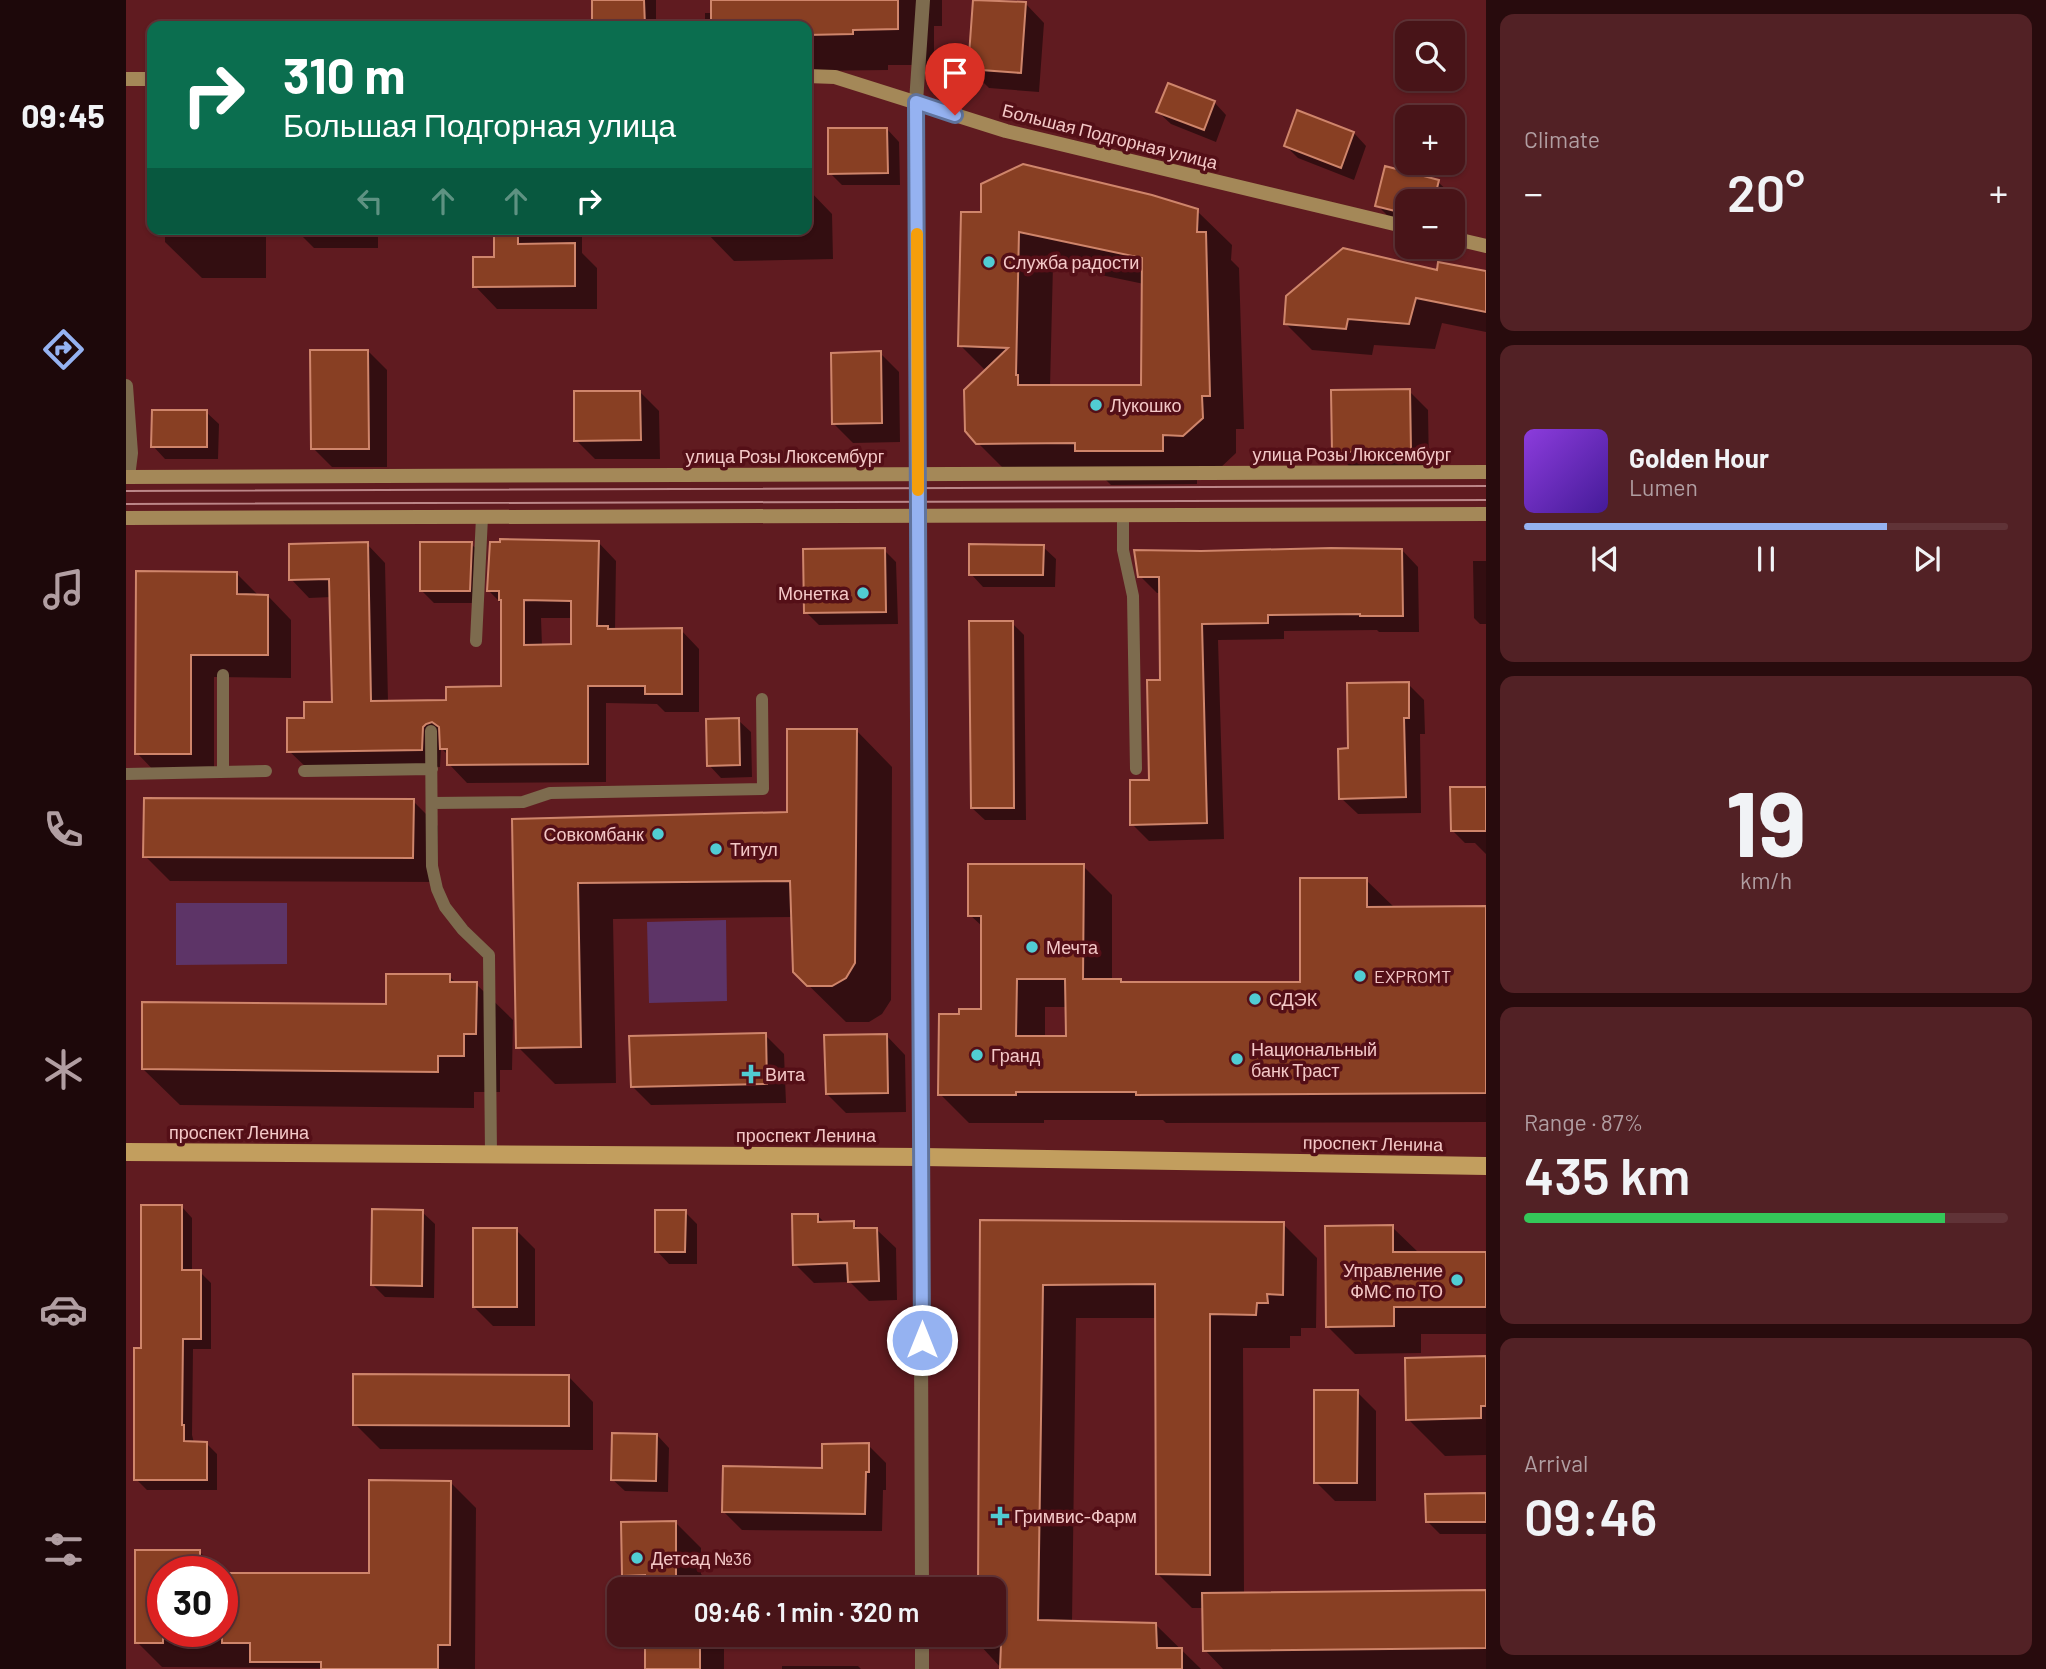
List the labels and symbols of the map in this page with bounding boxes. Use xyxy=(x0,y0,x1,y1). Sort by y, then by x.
pin xyxy=(925,43,985,115)
street label: Большая Подгорная улица xyxy=(1000,99,1221,174)
place label: Служба радости xyxy=(1003,251,1139,273)
marker: Служба радости xyxy=(981,254,997,270)
place label: Лукошко xyxy=(1110,394,1182,416)
marker: Лукошко xyxy=(1088,397,1104,413)
street label: улица Розы Люксембург xyxy=(1253,443,1452,465)
street label: улица Розы Люксембург xyxy=(686,445,885,467)
place label: Монетка xyxy=(778,582,850,604)
marker: Монетка xyxy=(855,585,871,601)
place label: Совкомбанк xyxy=(543,823,644,845)
marker: Совкомбанк xyxy=(650,826,666,842)
place label: Титул xyxy=(730,838,778,860)
marker: Титул xyxy=(708,841,724,857)
place label: Мечта xyxy=(1046,936,1099,958)
marker: Мечта xyxy=(1024,939,1040,955)
place label: EXPROMT xyxy=(1374,965,1451,987)
marker: EXPROMT xyxy=(1352,968,1368,984)
place label: СДЭК xyxy=(1269,988,1318,1010)
marker: СДЭК xyxy=(1247,991,1263,1007)
place label: Национальный банк Траст xyxy=(1251,1038,1377,1081)
place label: Гранд xyxy=(991,1044,1041,1066)
marker: Гранд xyxy=(969,1047,985,1063)
marker: Национальный банк Траст xyxy=(1229,1051,1245,1067)
place label: Вита xyxy=(765,1063,806,1085)
marker: Вита xyxy=(743,1066,759,1082)
street label: проспект Ленина xyxy=(169,1121,310,1143)
street label: проспект Ленина xyxy=(736,1124,877,1146)
street label: проспект Ленина xyxy=(1303,1131,1444,1155)
place label: Управление ФМС по ТО xyxy=(1343,1259,1443,1302)
marker: Управление ФМС по ТО xyxy=(1449,1272,1465,1288)
position arrow xyxy=(885,1303,959,1377)
place label: Гримвис-Фарм xyxy=(1014,1505,1137,1527)
marker: Гримвис-Фарм xyxy=(992,1508,1008,1524)
place label: Детсад №36 xyxy=(651,1547,752,1569)
marker: Детсад №36 xyxy=(629,1550,645,1566)
speed limit sign: 30 xyxy=(147,1556,238,1647)

